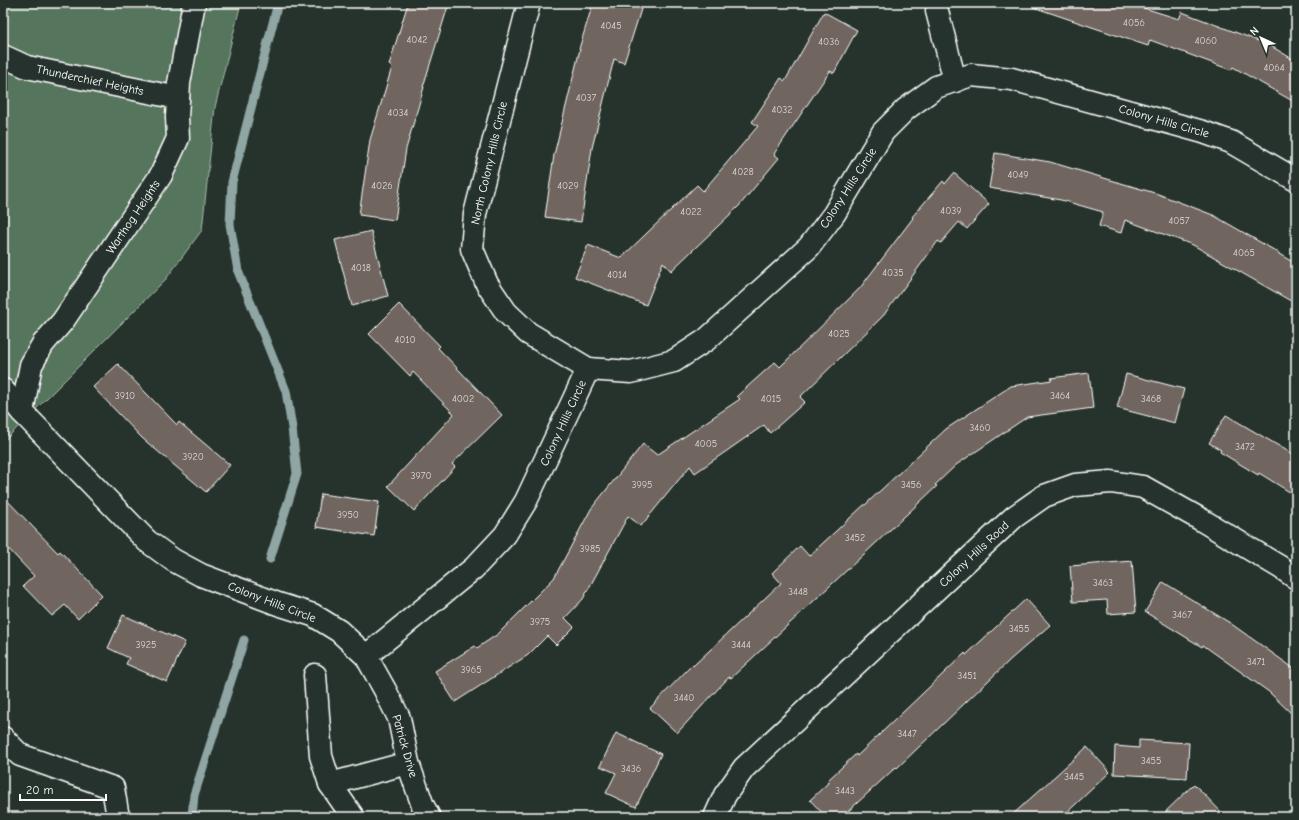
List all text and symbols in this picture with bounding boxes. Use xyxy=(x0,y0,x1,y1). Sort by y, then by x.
house number: 4056 xyxy=(1123,17,1145,29)
north arrow xyxy=(1241,18,1281,58)
house number: 4045 xyxy=(600,20,622,32)
text: N xyxy=(1247,24,1262,38)
house number: 4042 xyxy=(407,34,428,46)
house number: 4060 xyxy=(1195,35,1217,47)
house number: 4036 xyxy=(818,36,840,48)
street label: Thunderchief Heights xyxy=(35,62,145,98)
house number: 4064 xyxy=(1263,62,1285,74)
house number: 4037 xyxy=(576,92,597,104)
street label: North Colony Hills Circle xyxy=(468,100,510,226)
street label: Colony Hills Circle xyxy=(1117,101,1211,141)
house number: 4032 xyxy=(771,104,793,116)
house number: 4034 xyxy=(388,107,409,119)
street label: Colony Hills Circle xyxy=(817,145,879,231)
house number: 4028 xyxy=(732,166,754,178)
house number: 4049 xyxy=(1007,169,1029,181)
street label: Warthog Heights xyxy=(103,178,163,256)
house number: 4026 xyxy=(371,180,393,192)
house number: 4029 xyxy=(557,180,579,192)
house number: 4039 xyxy=(940,205,962,217)
house number: 4022 xyxy=(680,206,702,218)
house number: 4057 xyxy=(1168,215,1190,227)
house number: 4065 xyxy=(1233,247,1255,259)
house number: 4018 xyxy=(351,262,371,274)
house number: 4035 xyxy=(882,267,904,279)
house number: 4014 xyxy=(607,269,627,281)
house number: 4025 xyxy=(828,328,850,340)
house number: 4010 xyxy=(395,334,415,346)
street label: Colony Hills Circle xyxy=(537,378,589,468)
house number: 3910 xyxy=(115,390,135,402)
house number: 3464 xyxy=(1050,390,1070,402)
house number: 4002 xyxy=(452,393,474,405)
house number: 4015 xyxy=(761,393,781,405)
house number: 3468 xyxy=(1141,393,1161,405)
house number: 3460 xyxy=(969,422,991,434)
house number: 4005 xyxy=(695,438,717,450)
house number: 3472 xyxy=(1235,441,1255,453)
house number: 3920 xyxy=(182,451,204,463)
house number: 3970 xyxy=(410,470,432,482)
house number: 3995 xyxy=(631,479,653,491)
house number: 3456 xyxy=(901,479,921,491)
house number: 3950 xyxy=(337,509,359,521)
street label: Colony Hills Road xyxy=(936,518,1012,590)
house number: 3452 xyxy=(845,532,865,544)
house number: 3985 xyxy=(580,543,600,555)
house number: 3463 xyxy=(1093,577,1113,589)
street label: Colony Hills Circle xyxy=(226,579,318,625)
house number: 3448 xyxy=(788,586,808,598)
house number: 3467 xyxy=(1172,609,1192,621)
house number: 3975 xyxy=(530,616,550,628)
house number: 3455 xyxy=(1009,623,1029,635)
house number: 3925 xyxy=(135,639,157,651)
house number: 3444 xyxy=(731,639,751,651)
house number: 3471 xyxy=(1247,656,1265,668)
house number: 3965 xyxy=(460,664,482,676)
house number: 3451 xyxy=(957,670,977,682)
house number: 3440 xyxy=(674,692,694,704)
street label: Patrick Drive xyxy=(389,713,421,779)
house number: 3447 xyxy=(897,728,917,740)
house number: 3455 xyxy=(1141,755,1161,767)
house number: 3436 xyxy=(621,763,641,775)
house number: 3445 xyxy=(1064,771,1084,783)
scale bar xyxy=(20,776,106,802)
text: 20 m xyxy=(26,783,54,797)
house number: 3443 xyxy=(835,785,855,797)

